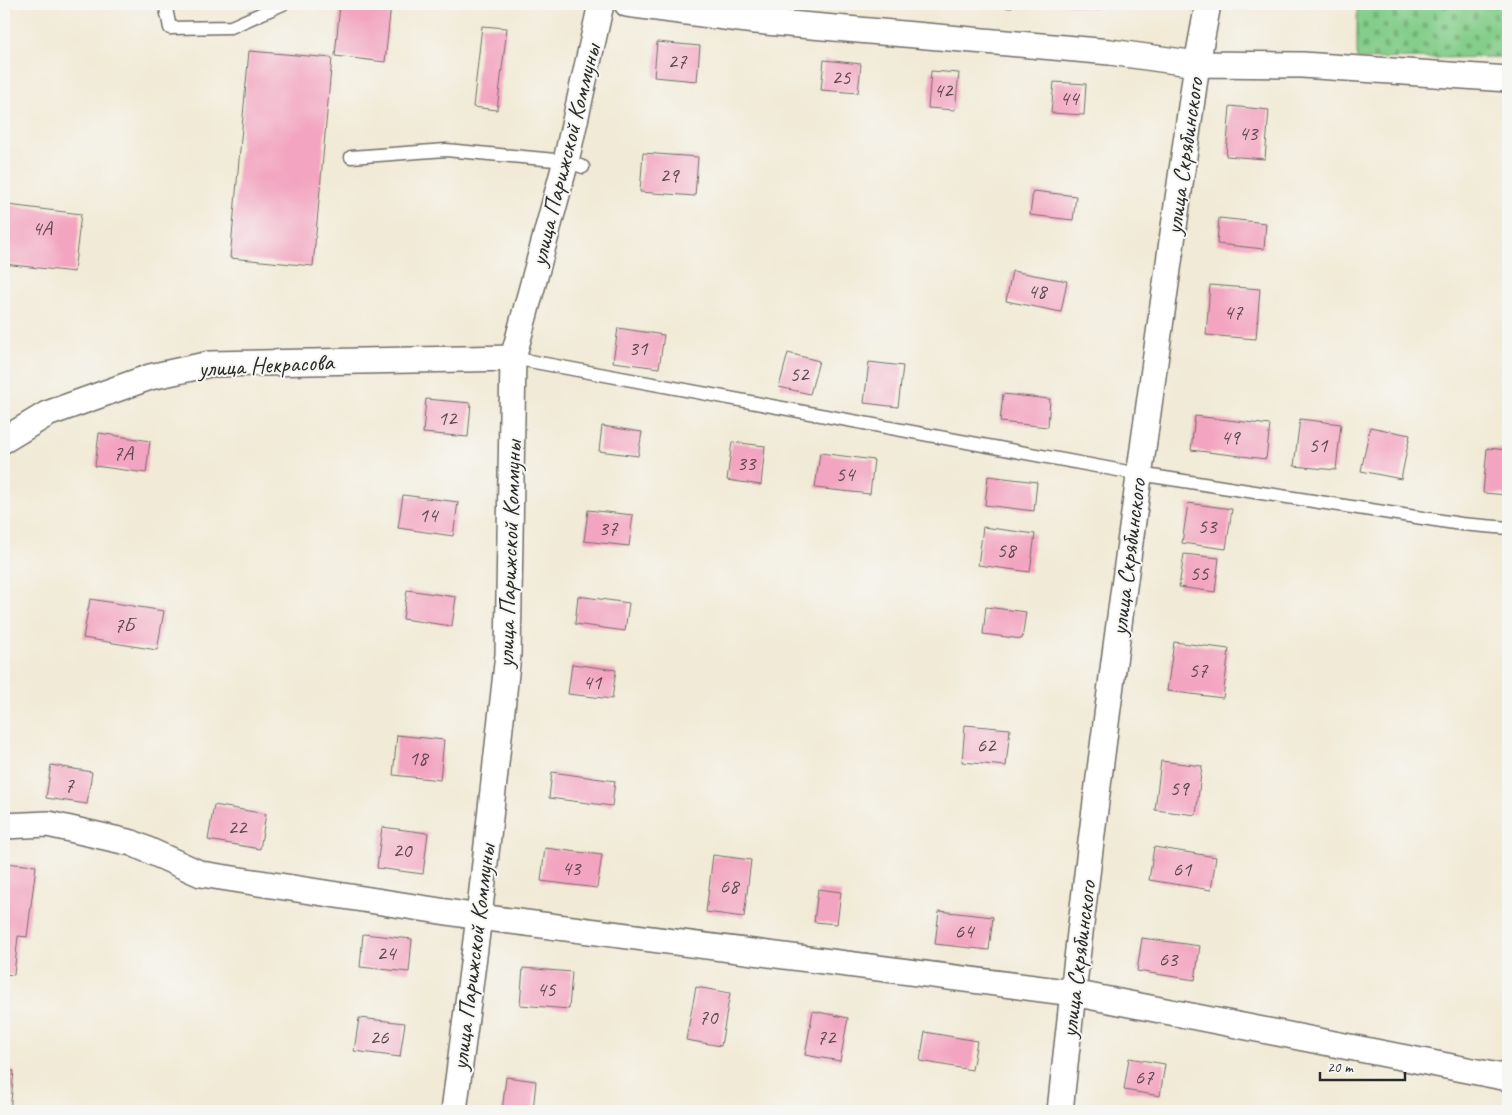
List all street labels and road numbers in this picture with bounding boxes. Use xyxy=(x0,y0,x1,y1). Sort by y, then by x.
street label: улица Парижской Коммуны xyxy=(522,39,608,271)
street label: улица Скрябинского xyxy=(1158,74,1210,238)
street label: улица Некрасова xyxy=(196,346,336,384)
street label: улица Парижской Коммуны xyxy=(490,437,528,670)
street label: улица Скрябинского xyxy=(1103,475,1153,639)
street label: улица Парижской Коммуны xyxy=(444,840,502,1074)
street label: улица Скрябинского xyxy=(1053,877,1103,1041)

